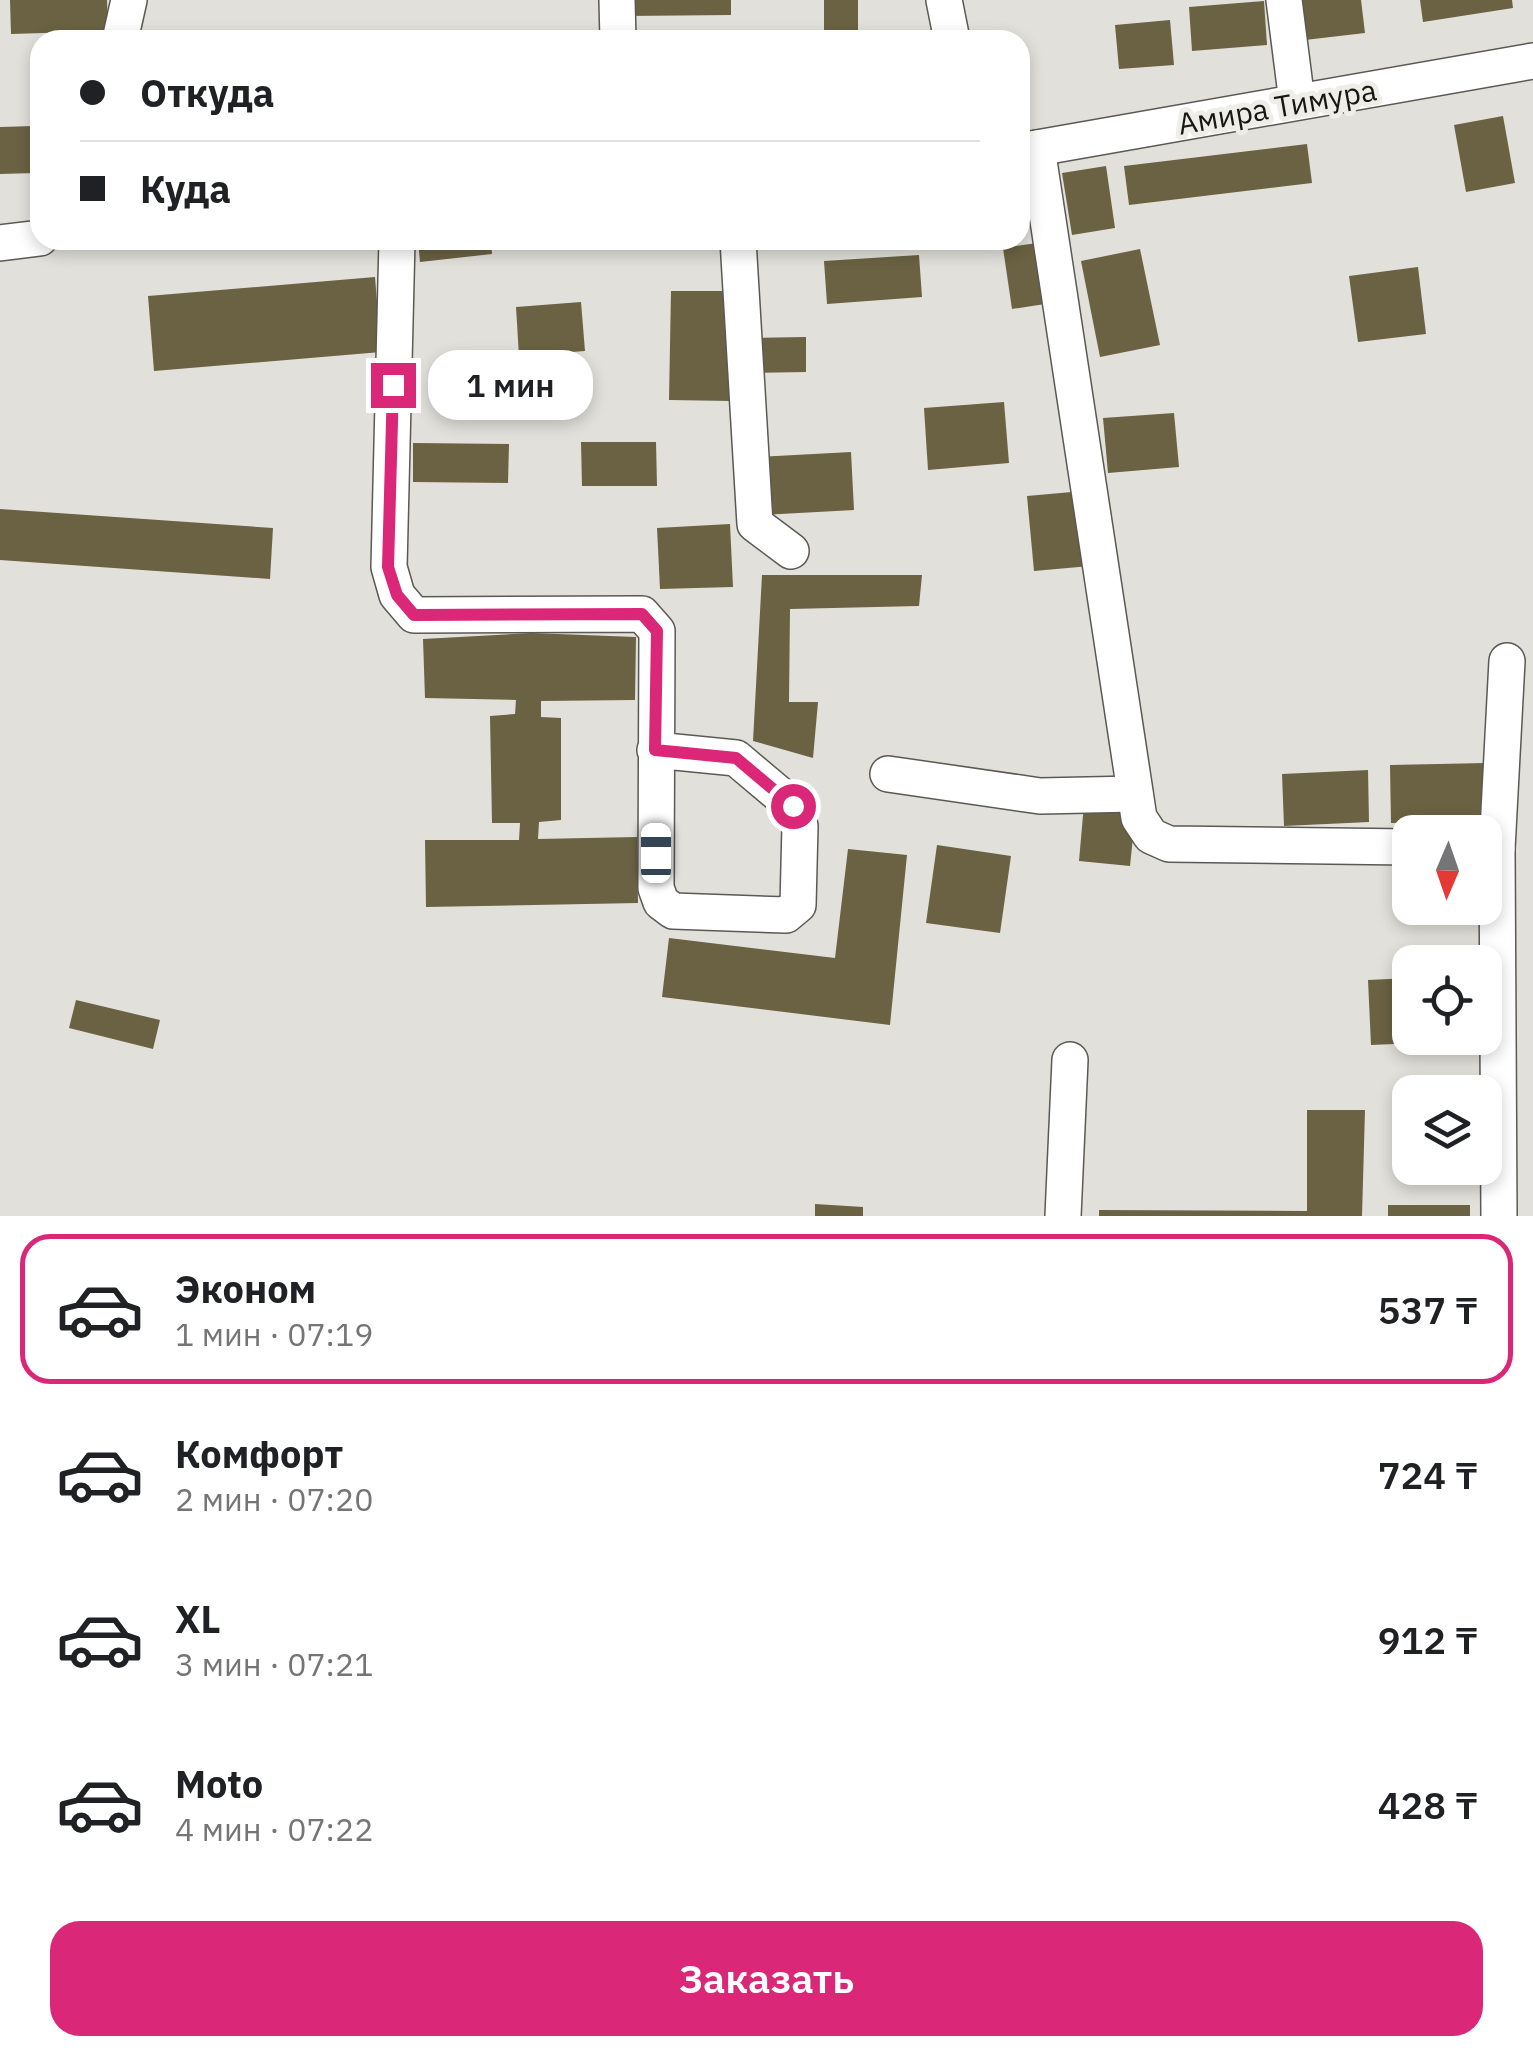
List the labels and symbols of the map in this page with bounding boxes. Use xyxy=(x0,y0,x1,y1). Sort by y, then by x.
street label: Амира Тимура xyxy=(1175,69,1379,143)
callout: 1 мин xyxy=(428,350,593,420)
route end xyxy=(371,363,416,408)
route start xyxy=(771,784,816,829)
north arrow xyxy=(1392,815,1502,925)
car xyxy=(641,823,671,883)

